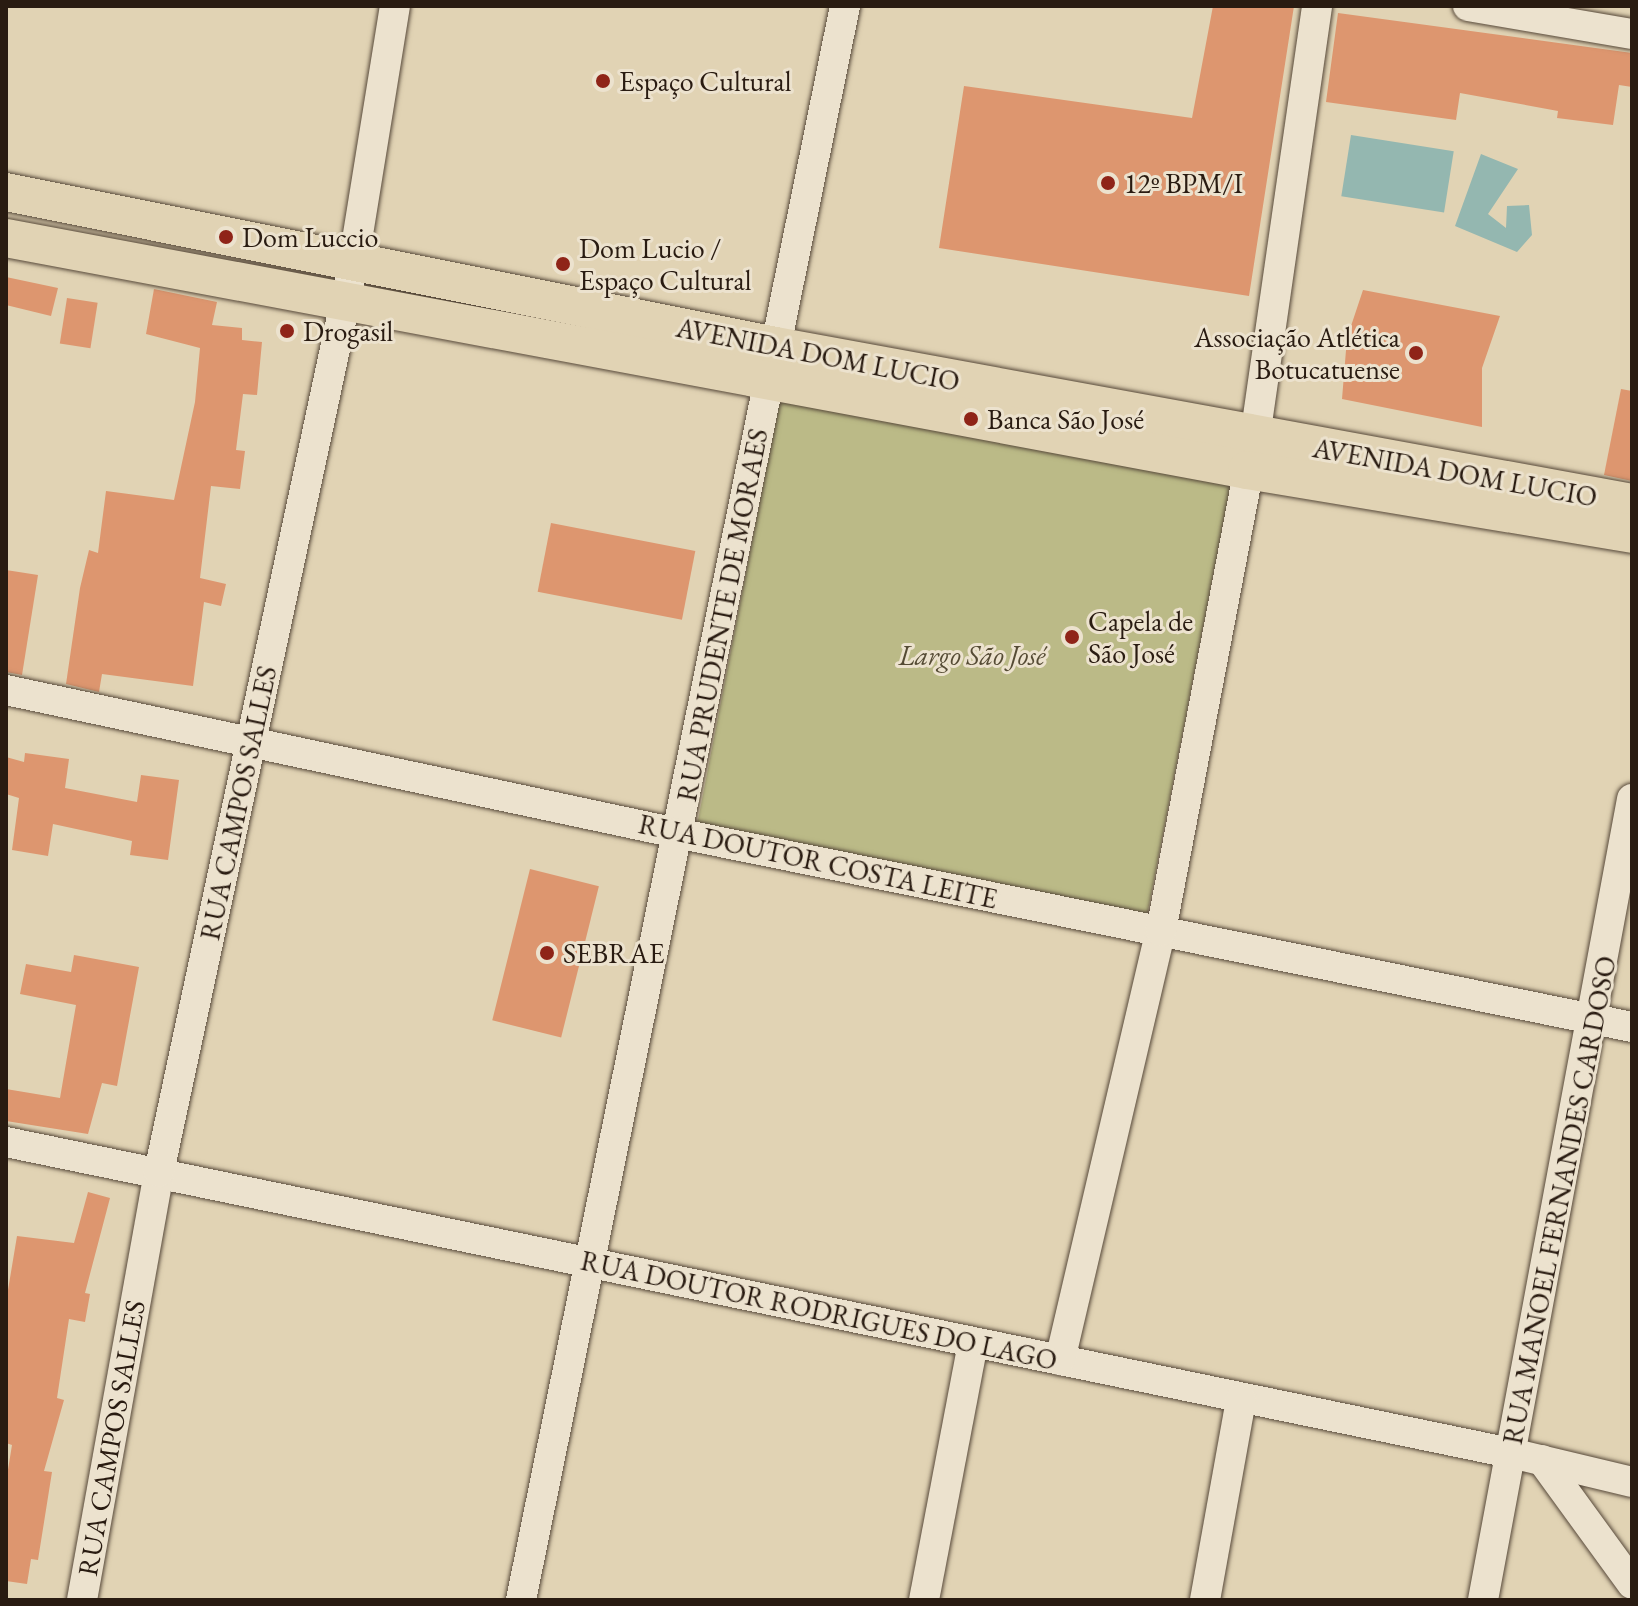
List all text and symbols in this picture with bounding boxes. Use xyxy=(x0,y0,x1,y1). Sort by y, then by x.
place label: Espaço Cultural xyxy=(619,64,791,98)
marker: Espaço Cultural xyxy=(594,72,612,90)
place label: 12º BPM/I xyxy=(1124,166,1243,200)
marker: 12º BPM/I xyxy=(1099,174,1117,192)
place label: Dom Luccio xyxy=(242,220,378,254)
marker: Dom Luccio xyxy=(217,228,235,246)
place label: Dom Lucio / Espaço Cultural xyxy=(579,231,751,297)
marker: Dom Lucio / Espaço Cultural xyxy=(554,255,572,273)
street label: AVENIDA DOM LUCIO xyxy=(673,310,963,398)
place label: Drogasil xyxy=(303,314,393,348)
place label: Associação Atlética Botucatuense xyxy=(1194,320,1400,386)
marker: Drogasil xyxy=(278,322,296,340)
marker: Associação Atlética Botucatuense xyxy=(1407,344,1425,362)
place label: Banca São José xyxy=(987,402,1144,436)
marker: Banca São José xyxy=(962,410,980,428)
street label: RUA PRUDENTE DE MORAES xyxy=(669,426,775,804)
street label: AVENIDA DOM LUCIO xyxy=(1310,430,1600,514)
place label: Capela de São José xyxy=(1088,604,1193,670)
marker: Capela de São José xyxy=(1063,628,1081,646)
park label: Largo São José xyxy=(898,638,1046,672)
street label: RUA CAMPOS SALLES xyxy=(193,663,283,943)
street label: RUA DOUTOR COSTA LEITE xyxy=(636,807,1000,915)
place label: SEBRAE xyxy=(563,936,664,970)
marker: SEBRAE xyxy=(538,944,556,962)
street label: RUA MANOEL FERNANDES CARDOSO xyxy=(1495,953,1623,1447)
street label: RUA DOUTOR RODRIGUES DO LAGO xyxy=(578,1243,1060,1377)
street label: RUA CAMPOS SALLES xyxy=(70,1297,152,1579)

